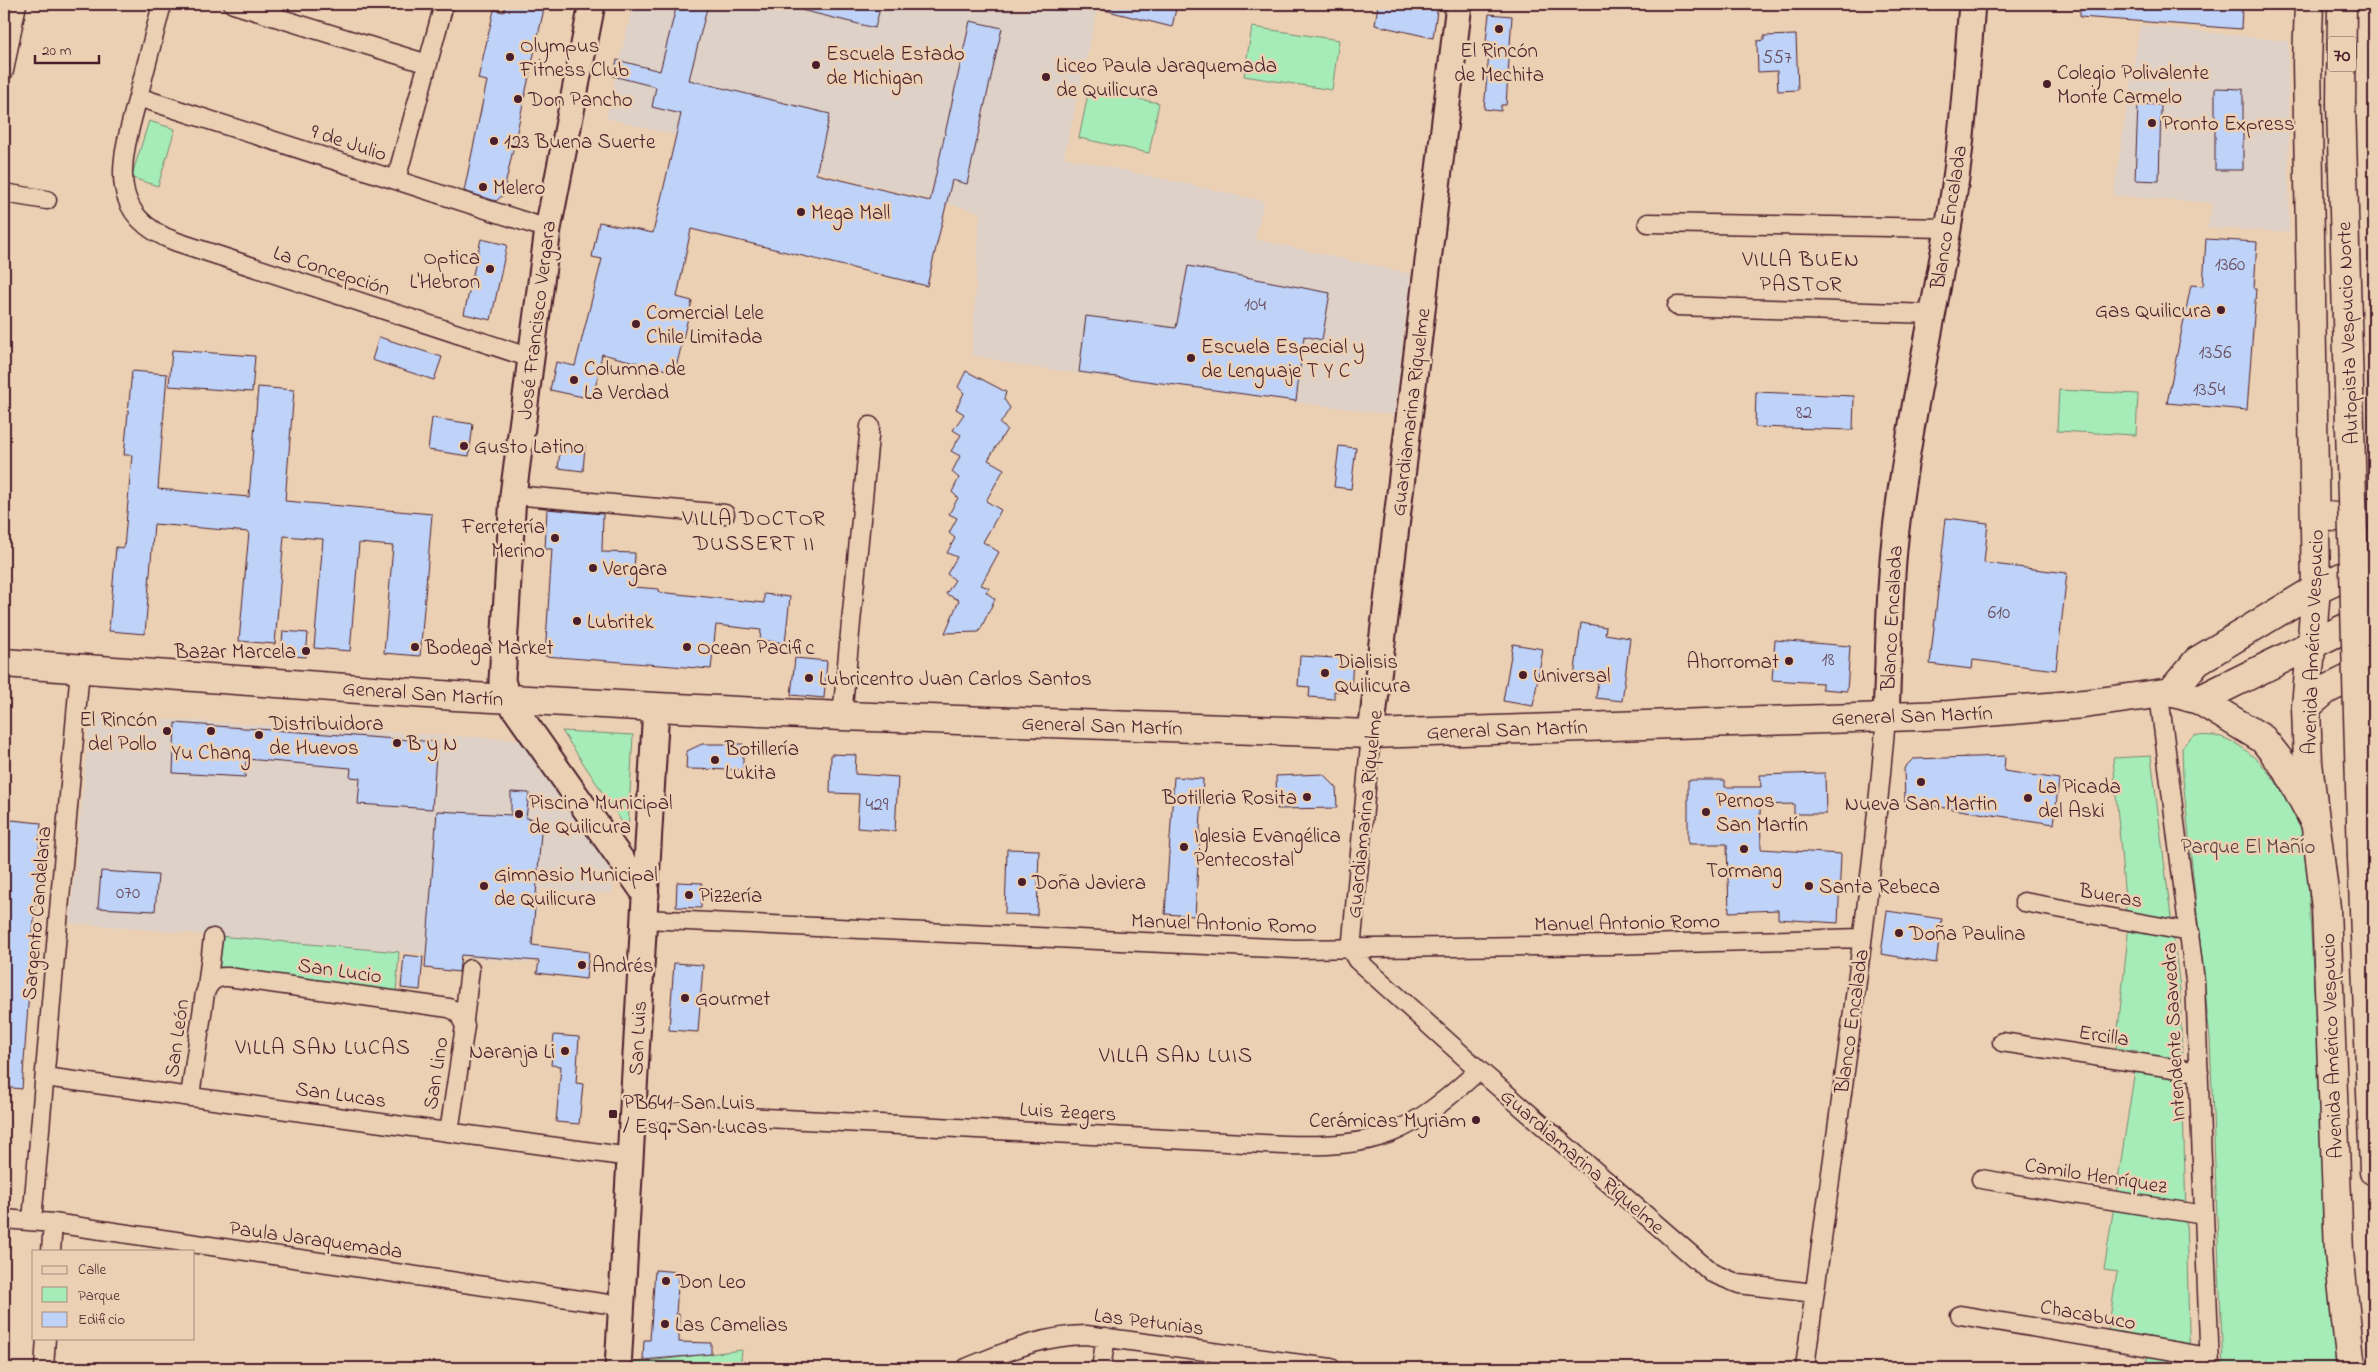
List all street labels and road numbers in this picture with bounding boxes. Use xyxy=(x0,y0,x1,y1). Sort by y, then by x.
road number: 70 xyxy=(2328,36,2356,72)
street label: 9 de Julio xyxy=(306,118,390,170)
street label: Blanco Encalada xyxy=(1924,143,1976,292)
street label: José Francisco Vergara xyxy=(511,219,567,422)
street label: Autopista Vespucio Norte xyxy=(2330,220,2368,445)
street label: La Concepción xyxy=(269,239,394,305)
street label: Guardiamarina Riquelme xyxy=(1384,306,1440,518)
street label: Avenida Américo Vespucio xyxy=(2295,529,2333,755)
street label: Blanco Encalada xyxy=(1874,545,1912,692)
street label: General San Martín xyxy=(341,674,504,716)
street label: General San Martín xyxy=(1831,699,1993,735)
street label: Guardiamarina Riquelme xyxy=(1340,708,1392,920)
street label: General San Martín xyxy=(1021,709,1183,745)
street label: General San Martín xyxy=(1426,713,1588,749)
street label: Sargento Candelaria xyxy=(15,825,63,1002)
street label: Bueras xyxy=(2076,876,2145,917)
street label: Manuel Antonio Romo xyxy=(1131,907,1317,943)
street label: Manuel Antonio Romo xyxy=(1534,907,1720,941)
street label: Avenida Américo Vespucio xyxy=(2314,933,2352,1159)
street label: Intendente Saavedra xyxy=(2155,942,2195,1122)
street label: Blanco Encalada xyxy=(1828,947,1878,1096)
street label: San Lucio xyxy=(296,951,384,993)
street label: San León xyxy=(158,997,198,1079)
street label: San Luis xyxy=(622,1000,656,1076)
street label: Ercilla xyxy=(2076,1018,2131,1056)
street label: San Lino xyxy=(416,1035,458,1112)
street label: San Lucas xyxy=(293,1075,388,1117)
street label: Guardiamarina Riquelme xyxy=(1493,1082,1671,1243)
street label: Luis Zegers xyxy=(1019,1095,1117,1133)
street label: Camilo Henríquez xyxy=(2022,1151,2169,1203)
street label: Paula Jaraquemada xyxy=(227,1214,404,1268)
street label: Chacabuco xyxy=(2037,1293,2138,1339)
street label: Las Petunias xyxy=(1092,1301,1205,1345)

